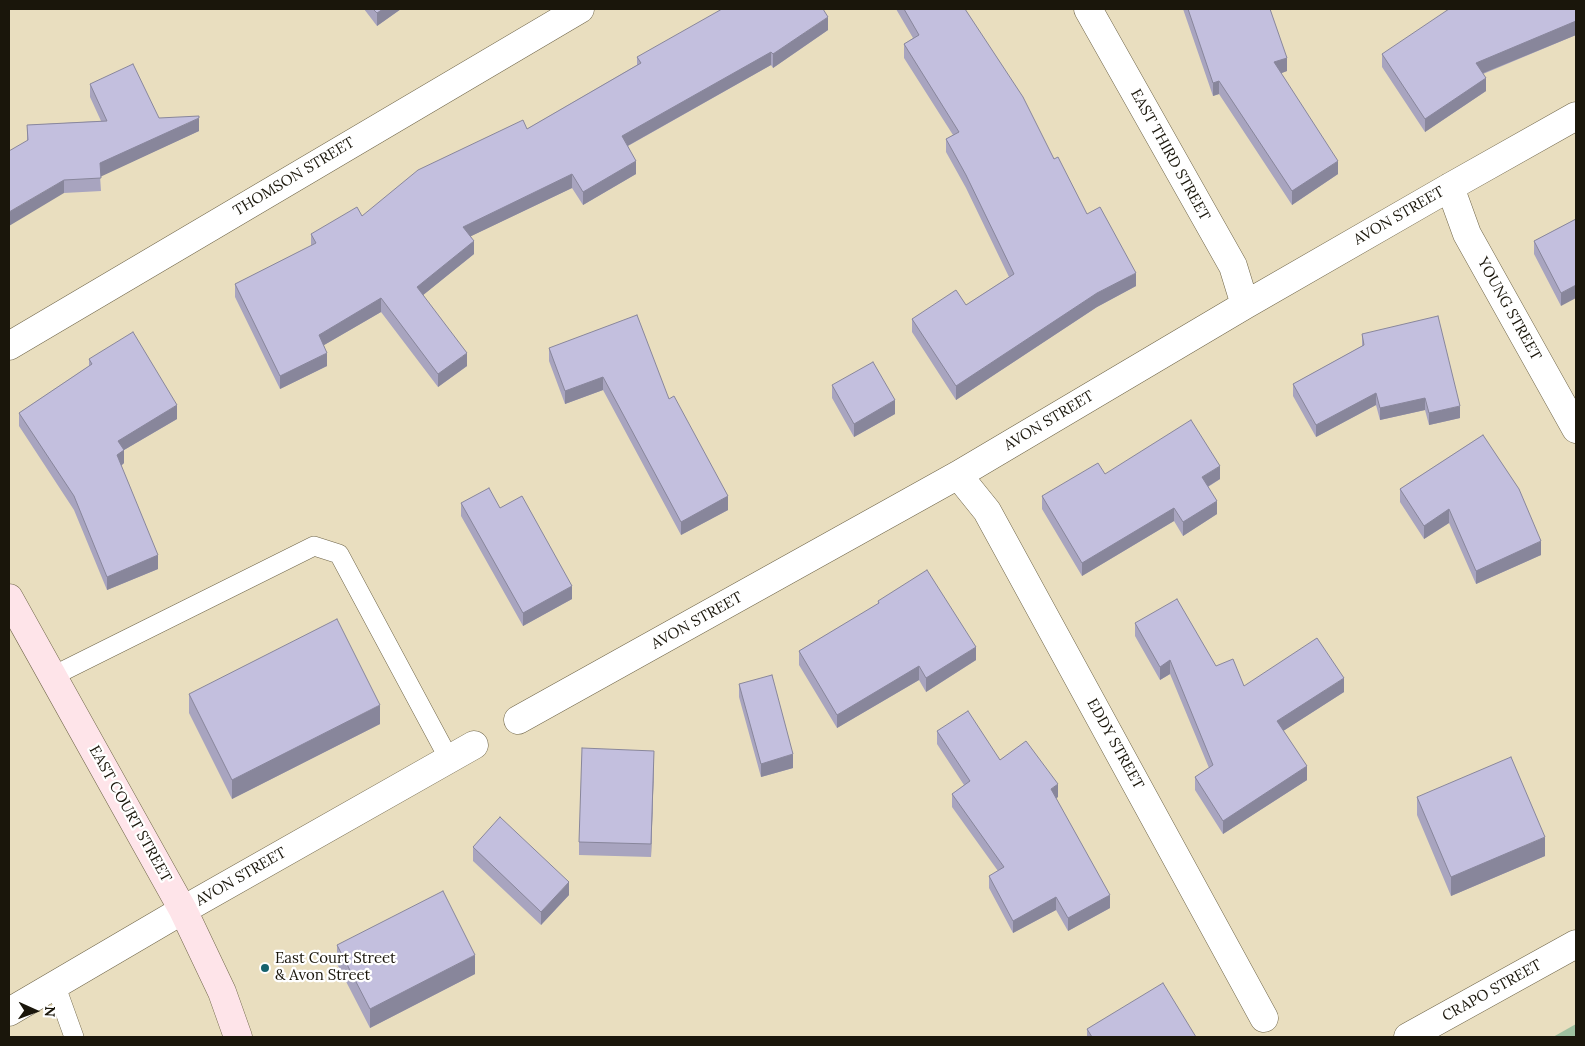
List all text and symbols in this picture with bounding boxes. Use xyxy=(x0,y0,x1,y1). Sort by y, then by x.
street label: EAST THIRD STREET xyxy=(1126,86,1214,224)
street label: THOMSON STREET xyxy=(230,134,358,220)
street label: AVON STREET xyxy=(1351,183,1447,249)
street label: YOUNG STREET xyxy=(1473,254,1545,364)
street label: AVON STREET xyxy=(1001,387,1097,455)
street label: AVON STREET xyxy=(648,589,746,653)
street label: EDDY STREET xyxy=(1083,696,1147,792)
street label: EAST COURT STREET xyxy=(85,743,175,885)
street label: AVON STREET xyxy=(193,844,289,910)
place label: East Court Street & Avon Street xyxy=(275,950,396,985)
street label: CRAPO STREET xyxy=(1439,956,1545,1026)
marker: East Court Street & Avon Street xyxy=(259,962,271,974)
north arrow xyxy=(10,986,60,1036)
text: N xyxy=(41,1006,59,1017)

